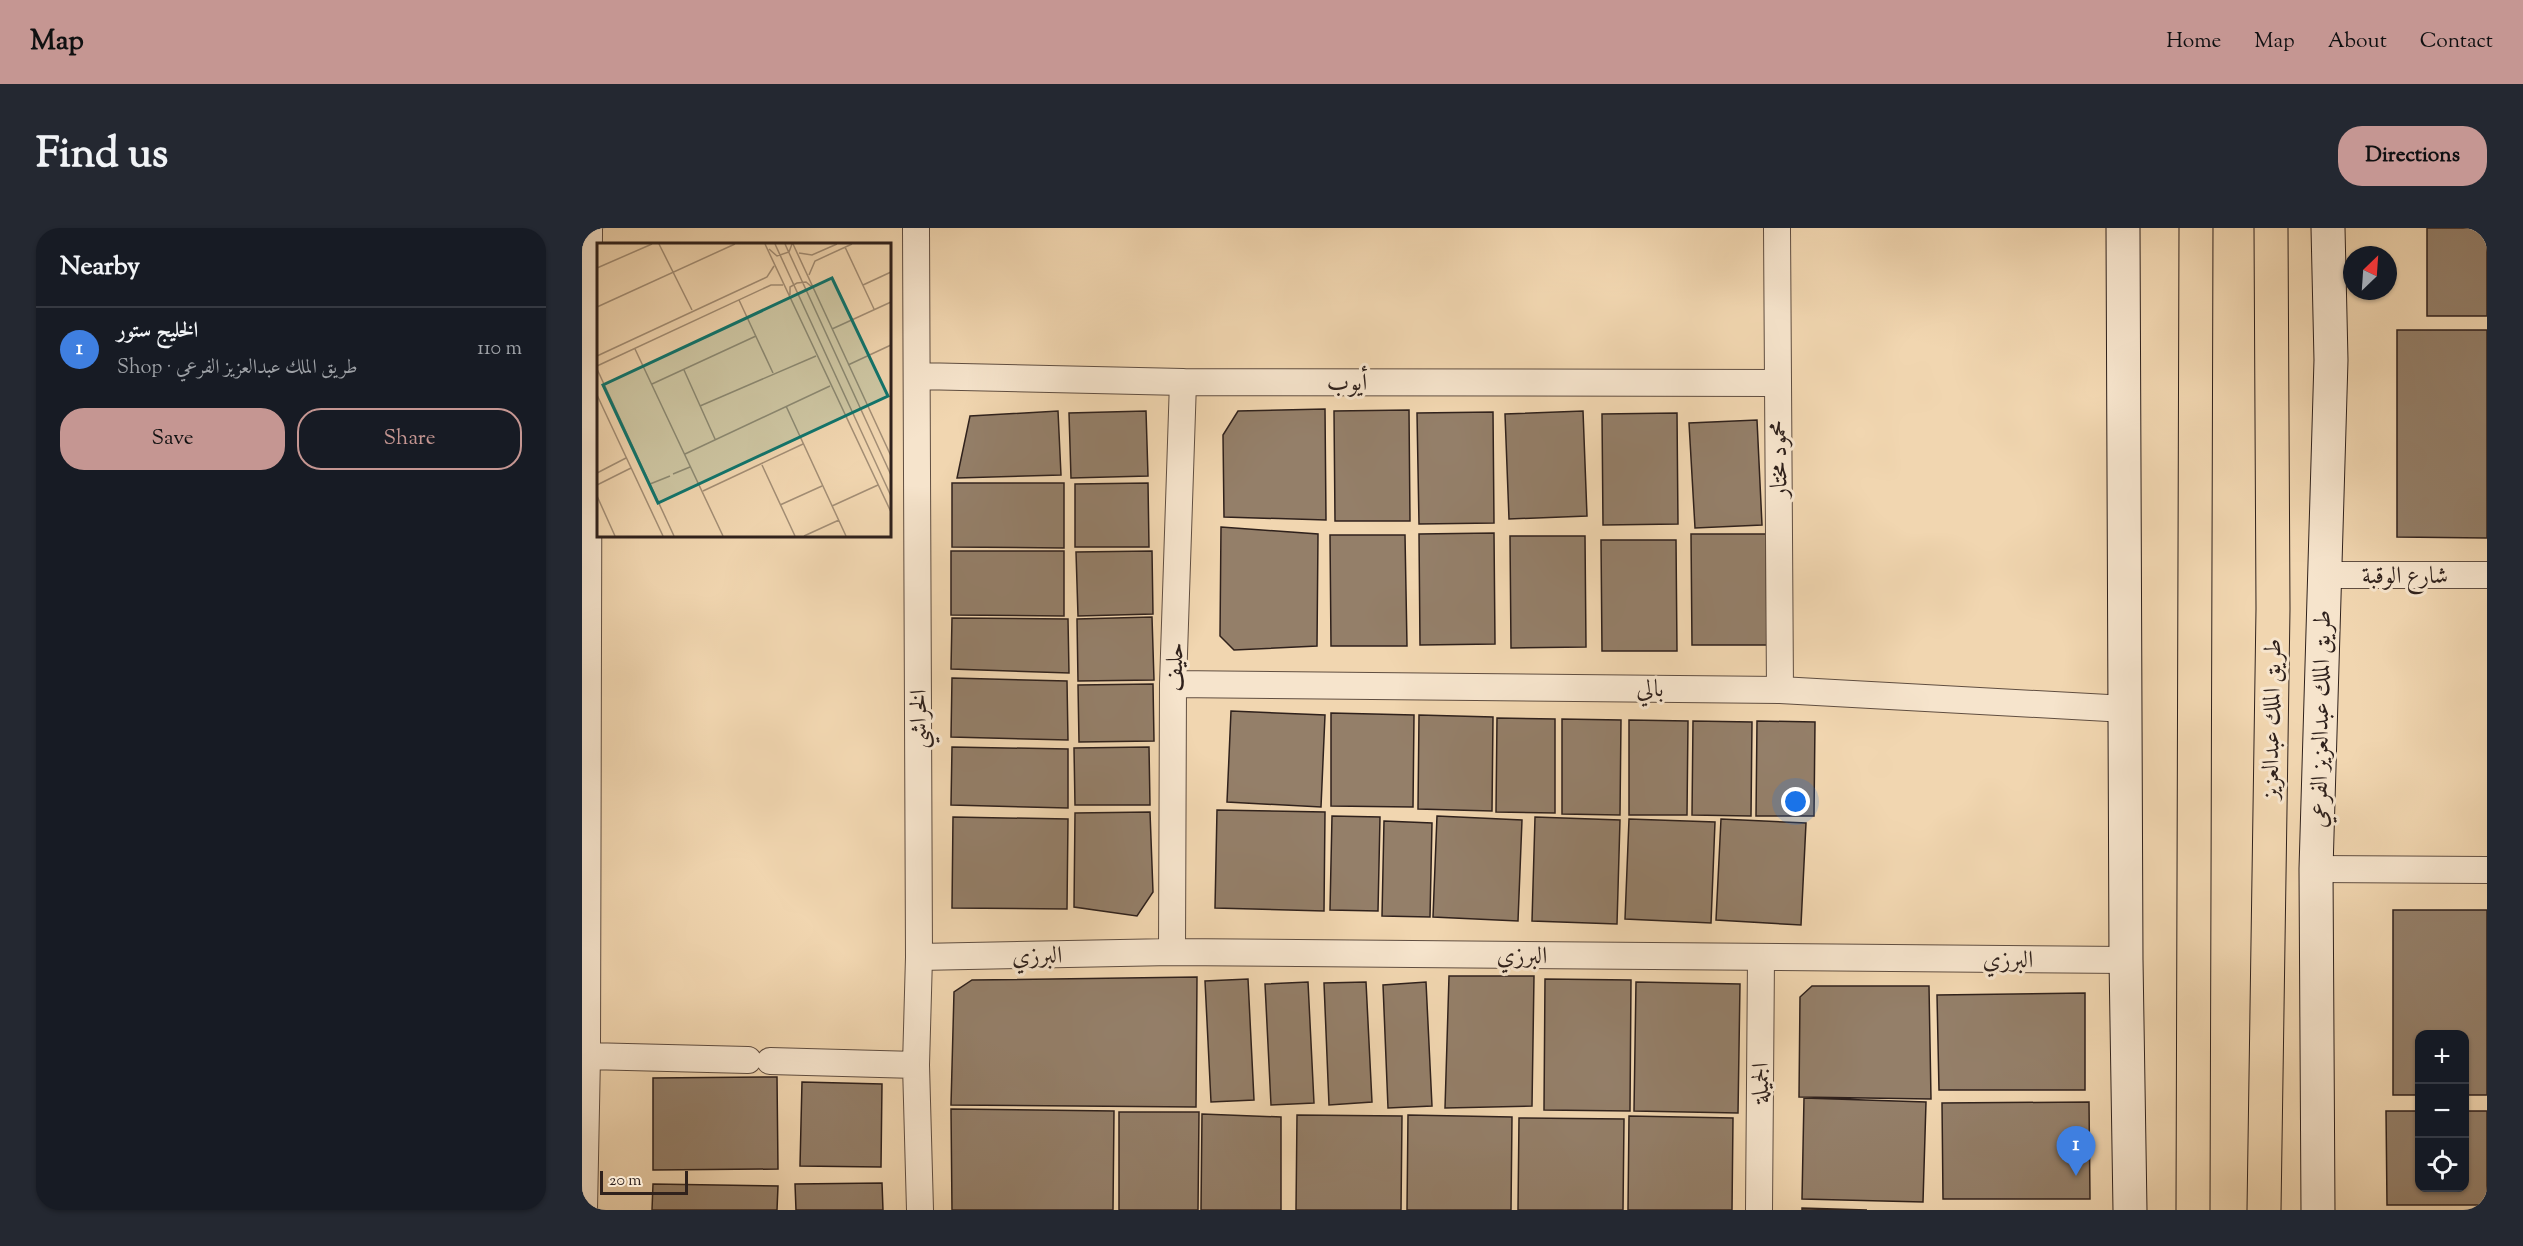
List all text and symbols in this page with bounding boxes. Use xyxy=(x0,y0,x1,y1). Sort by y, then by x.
text: Map xyxy=(30,22,84,62)
text: Home xyxy=(2166,27,2221,57)
text: Map xyxy=(2254,27,2295,57)
text: About xyxy=(2328,27,2387,57)
text: Contact xyxy=(2420,27,2493,57)
text: Find us xyxy=(36,126,168,186)
button: Directions xyxy=(2338,126,2487,186)
inset map xyxy=(597,243,891,537)
north arrow xyxy=(2343,246,2397,300)
text: Nearby xyxy=(60,249,140,286)
text: الخليج ستور xyxy=(117,316,198,348)
text: 1 xyxy=(76,335,83,364)
text: 110 m xyxy=(477,335,522,364)
text: Shop · طريق الملك عبدالعزيز الفرعي xyxy=(117,354,358,383)
street label: أيوب xyxy=(1327,365,1368,401)
button: Save xyxy=(60,408,285,470)
button: Share xyxy=(297,408,522,470)
street label: محمود مختار xyxy=(1762,420,1798,500)
street label: شارع الوقبة xyxy=(2362,560,2448,595)
street label: طريق الملك عبدالعزيز الفرعي xyxy=(2303,610,2341,828)
street label: طريق الملك عبدالعزيز xyxy=(2255,638,2291,803)
street label: حليف xyxy=(1159,642,1193,692)
street label: بالي xyxy=(1636,673,1664,707)
street label: الخراشي xyxy=(903,689,940,749)
your location xyxy=(1781,787,1810,816)
street label: البرزي xyxy=(1011,940,1063,974)
street label: البرزي xyxy=(1496,940,1548,974)
street label: البرزي xyxy=(1982,944,2034,978)
map controls xyxy=(2415,1030,2469,1192)
button: + xyxy=(2415,1030,2469,1084)
street label: الجميلة xyxy=(1745,1063,1779,1104)
button: − xyxy=(2415,1084,2469,1138)
pin: 1 xyxy=(2056,1126,2096,1176)
button: locate xyxy=(2415,1138,2469,1192)
scale bar xyxy=(600,1168,688,1196)
text: 20 m xyxy=(609,1170,642,1193)

